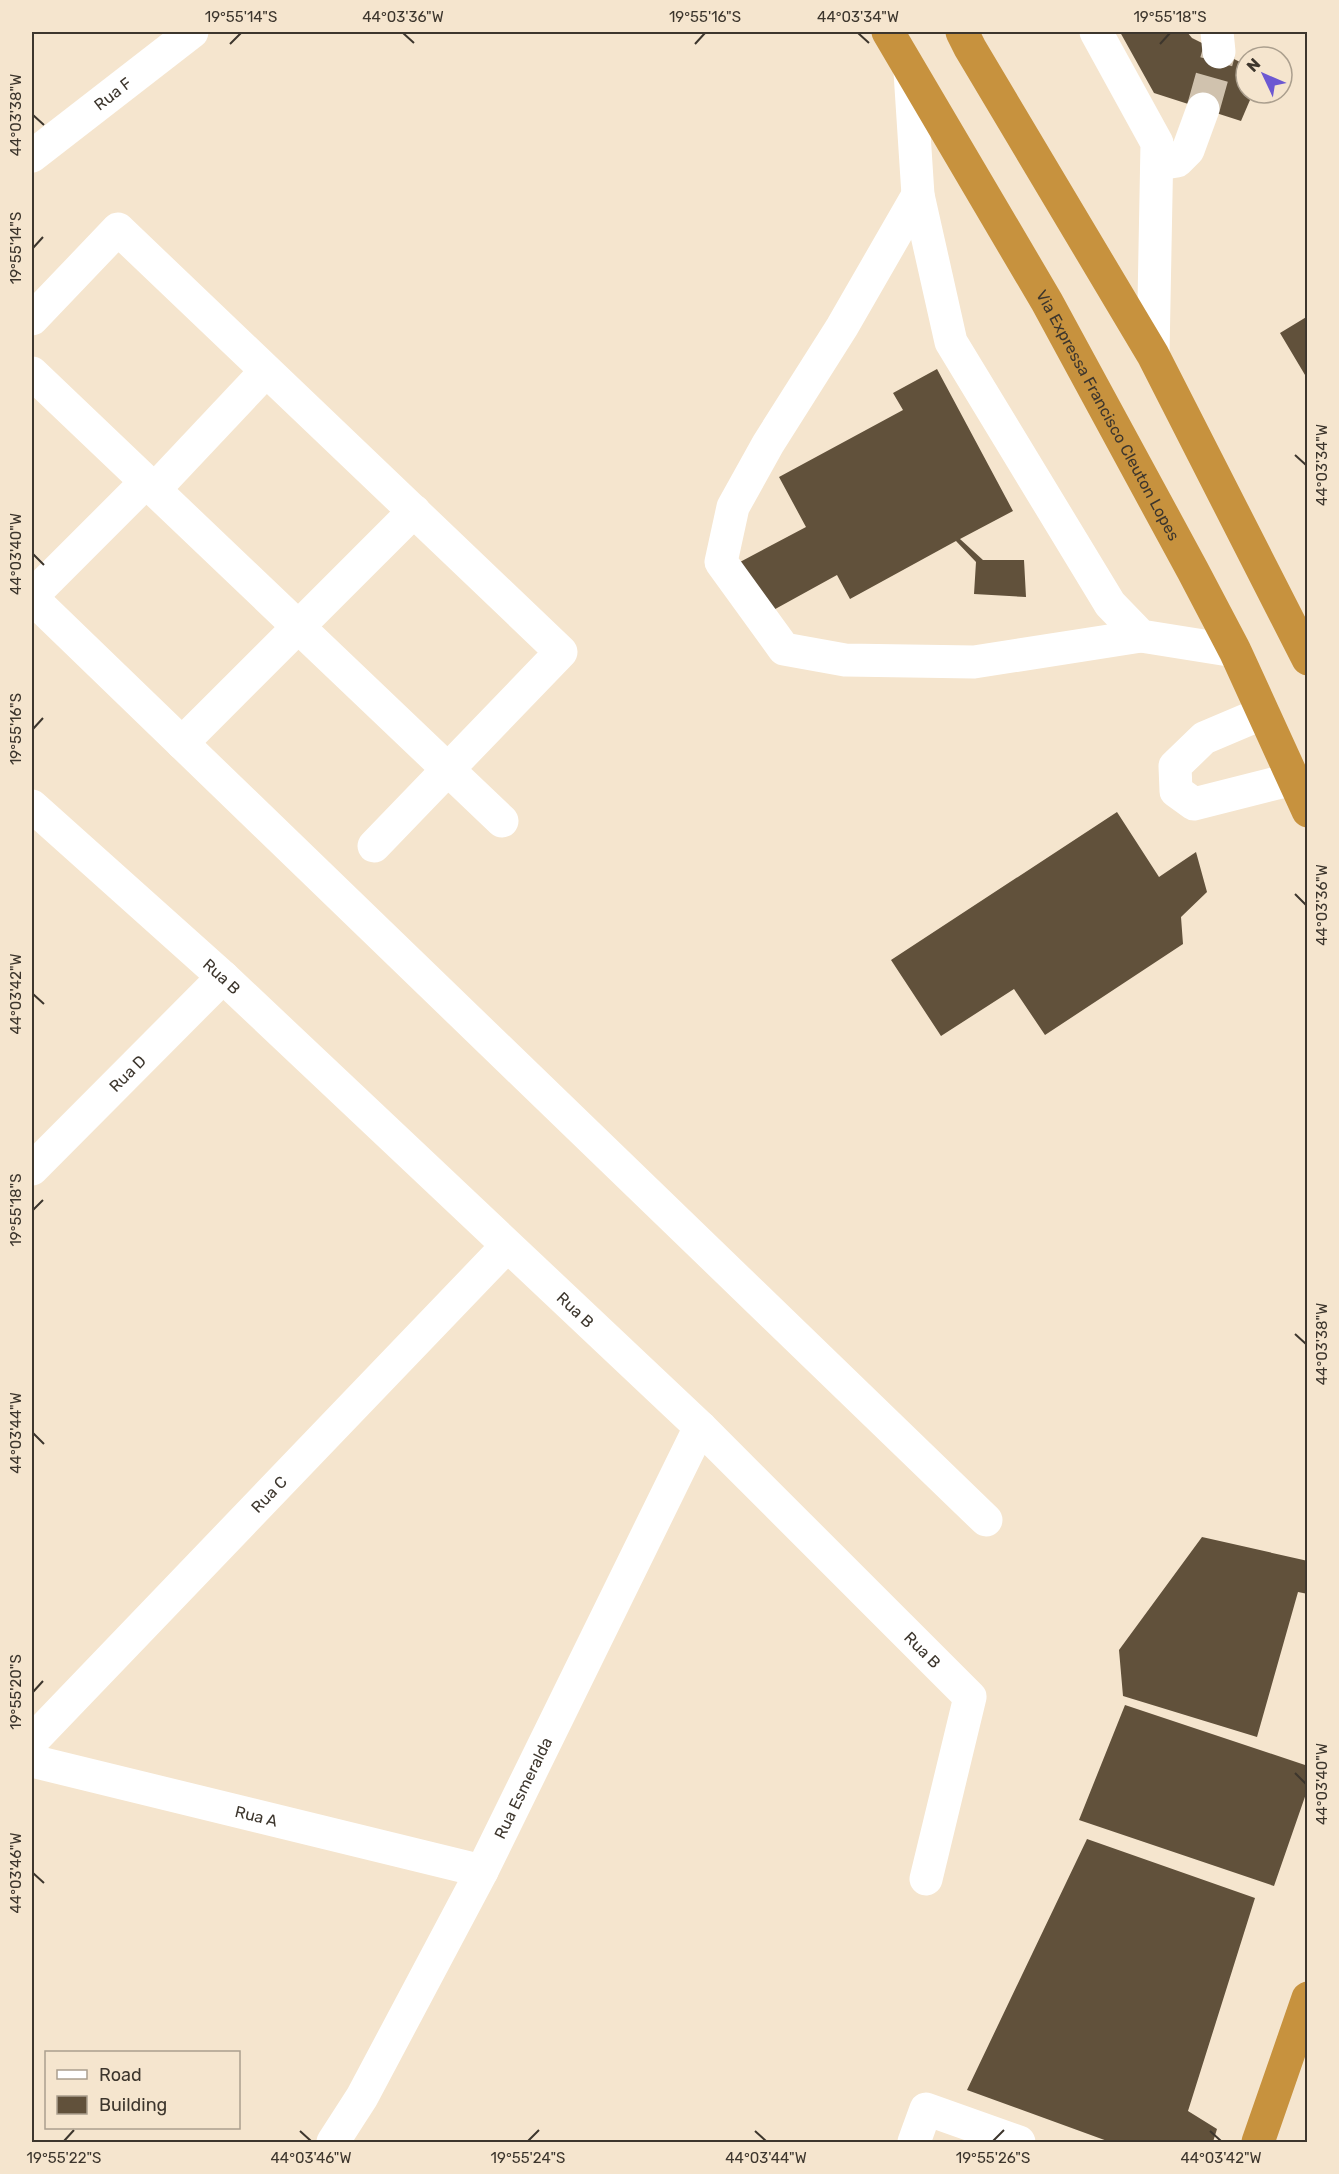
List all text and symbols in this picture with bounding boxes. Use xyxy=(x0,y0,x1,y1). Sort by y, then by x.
text: 19°55'14"S xyxy=(205,8,277,26)
text: 44°03'36"W xyxy=(362,8,444,26)
text: 19°55'16"S xyxy=(669,8,741,26)
text: 44°03'34"W xyxy=(817,8,899,26)
text: 19°55'18"S xyxy=(1133,8,1207,26)
north arrow xyxy=(1234,45,1294,105)
text: N xyxy=(1243,54,1264,76)
street label: Rua F xyxy=(90,73,135,114)
text: 44°03'38"W xyxy=(7,74,25,156)
text: 19°55'14"S xyxy=(7,212,25,284)
street label: Via Expressa Francisco Cleuton Lopes xyxy=(1032,287,1184,544)
text: 44°03'34"W xyxy=(1313,424,1331,506)
text: 44°03'40"W xyxy=(7,513,25,595)
text: 19°55'16"S xyxy=(7,693,25,765)
text: 44°03'36"W xyxy=(1313,864,1331,946)
text: 44°03'42"W xyxy=(7,953,25,1035)
street label: Rua B xyxy=(199,955,244,998)
street label: Rua D xyxy=(105,1051,150,1096)
text: 19°55'18"S xyxy=(7,1173,25,1247)
street label: Rua B xyxy=(553,1288,598,1332)
text: 44°03'38"W xyxy=(1313,1303,1331,1385)
text: 44°03'44"W xyxy=(7,1392,25,1474)
street label: Rua C xyxy=(247,1472,291,1517)
street label: Rua B xyxy=(900,1628,944,1672)
text: 19°55'20"S xyxy=(7,1654,25,1730)
street label: Rua Esmeralda xyxy=(490,1734,556,1842)
text: 44°03'40"W xyxy=(1313,1743,1331,1825)
street label: Rua A xyxy=(233,1802,280,1831)
text: 44°03'46"W xyxy=(7,1833,25,1913)
legend xyxy=(45,2051,240,2129)
text: Road xyxy=(99,2064,142,2086)
text: Building xyxy=(99,2094,167,2116)
text: 19°55'22"S xyxy=(27,2149,101,2167)
text: 44°03'46"W xyxy=(271,2149,351,2167)
text: 19°55'24"S xyxy=(491,2149,565,2167)
text: 44°03'44"W xyxy=(725,2149,807,2167)
text: 19°55'26"S xyxy=(956,2149,1030,2167)
text: 44°03'42"W xyxy=(1180,2149,1262,2167)

